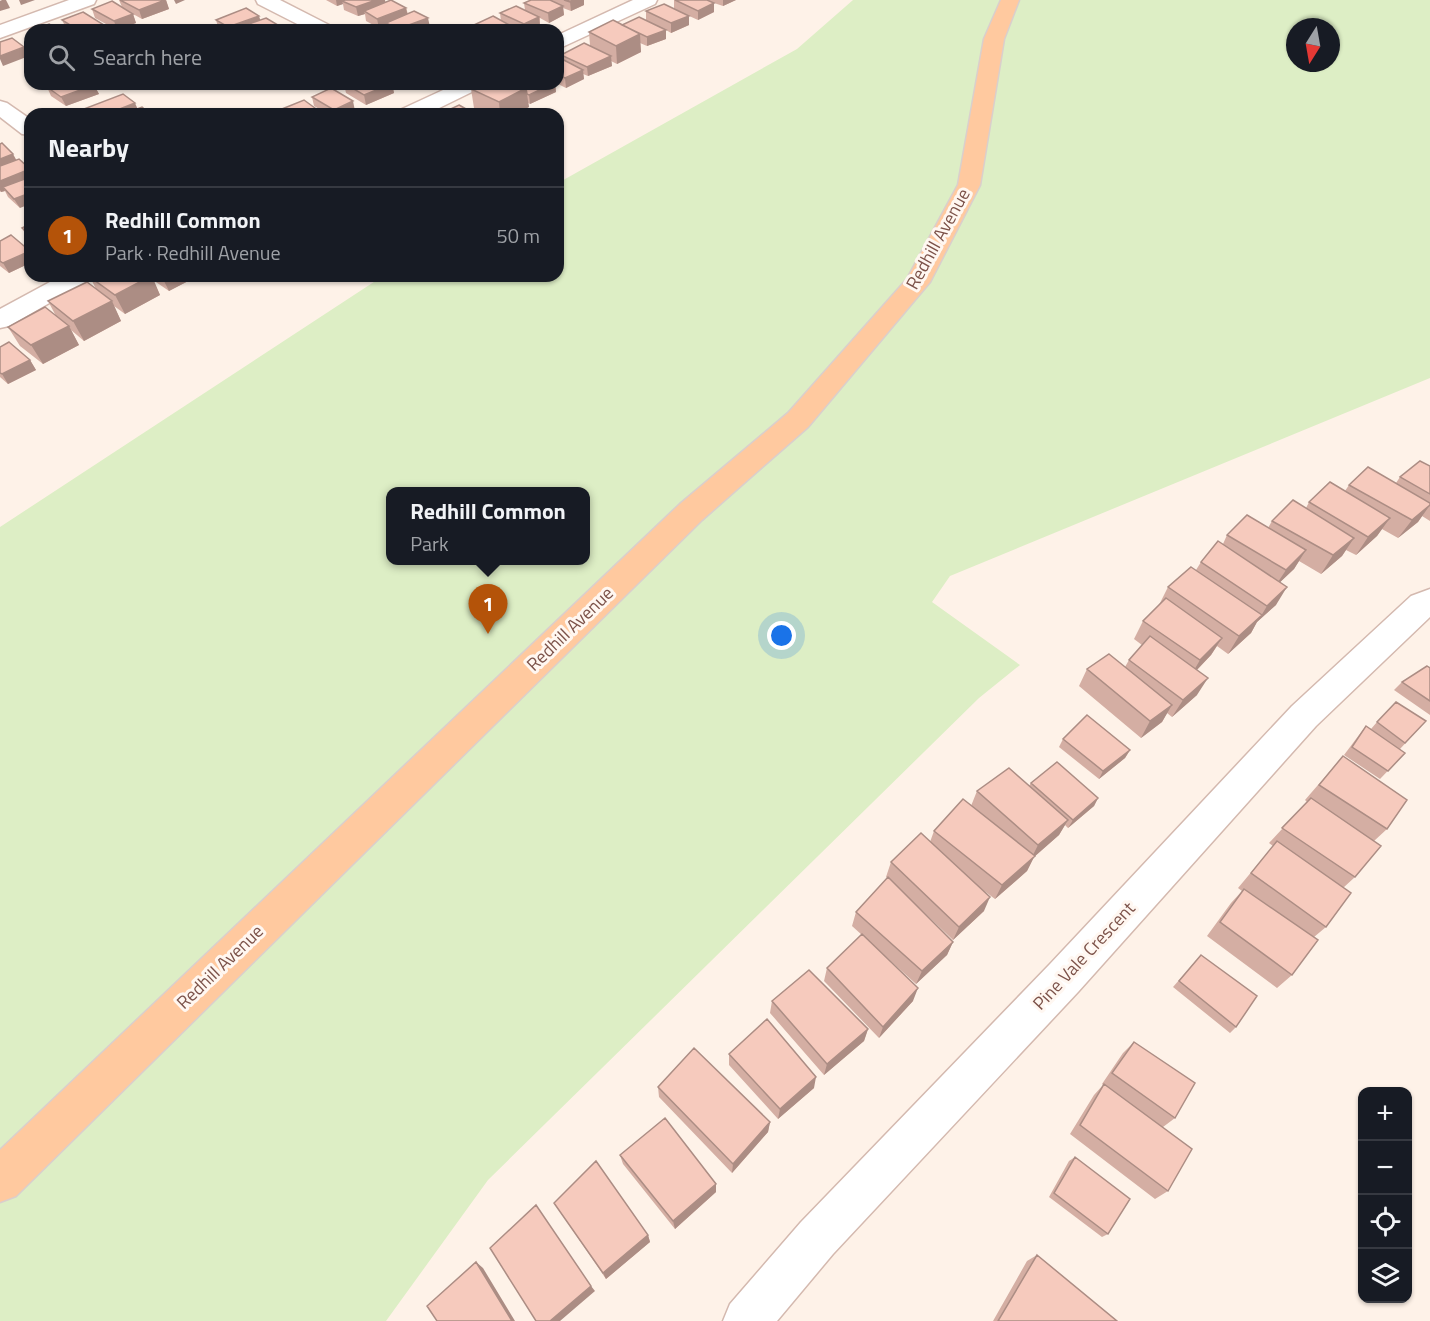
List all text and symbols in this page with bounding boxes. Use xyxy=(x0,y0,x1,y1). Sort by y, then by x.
north arrow xyxy=(1286,18,1340,72)
search box xyxy=(24,24,564,90)
text: Search here xyxy=(93,40,202,74)
icon: search xyxy=(45,41,78,74)
text: Nearby xyxy=(48,128,129,167)
street label: Redhill Avenue xyxy=(899,183,976,294)
text: Redhill Common xyxy=(105,203,261,237)
text: 1 xyxy=(62,220,73,251)
text: 50 m xyxy=(496,220,540,251)
text: Park · Redhill Avenue xyxy=(105,237,281,268)
popup xyxy=(386,487,590,565)
text: Redhill Common xyxy=(410,494,566,528)
text: Park xyxy=(410,528,448,559)
street label: Redhill Avenue xyxy=(520,580,619,677)
pin: 1 xyxy=(468,584,508,634)
your location xyxy=(767,621,796,650)
street label: Pine Vale Crescent xyxy=(1026,895,1142,1016)
street label: Redhill Avenue xyxy=(170,918,269,1015)
map controls xyxy=(1358,1087,1412,1303)
button: + xyxy=(1358,1087,1412,1141)
button: − xyxy=(1358,1141,1412,1195)
button: locate xyxy=(1358,1195,1412,1249)
button: layers xyxy=(1358,1249,1412,1303)

